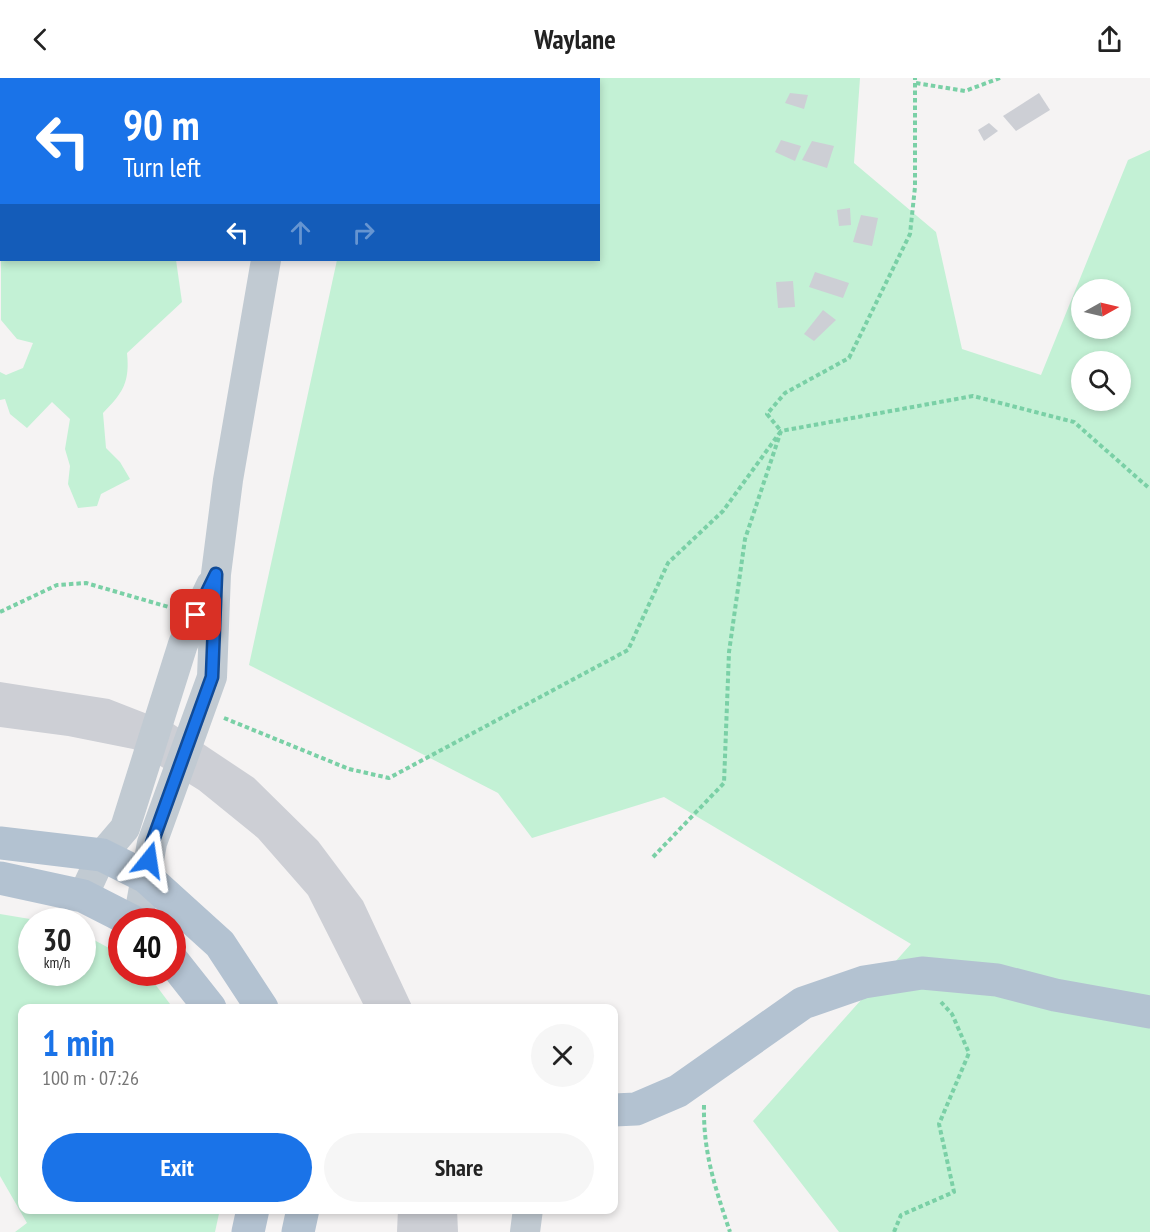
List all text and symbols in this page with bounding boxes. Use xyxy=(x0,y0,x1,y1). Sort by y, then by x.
text: Waylane xyxy=(534,22,616,56)
icon: back xyxy=(24,23,57,56)
icon: share xyxy=(1093,23,1126,56)
text: 90 m xyxy=(123,97,200,152)
icon: left xyxy=(24,102,102,180)
text: Turn left xyxy=(123,150,201,184)
icon: left xyxy=(221,216,254,249)
icon: ahead xyxy=(284,216,317,249)
icon: right xyxy=(347,216,380,249)
north arrow xyxy=(1071,279,1131,339)
map controls xyxy=(1071,279,1131,411)
button: search xyxy=(1071,351,1131,411)
pin xyxy=(170,589,221,640)
icon: arrive xyxy=(179,598,212,631)
position arrow xyxy=(117,828,181,892)
speed limit sign: 40 xyxy=(108,908,186,986)
text: 30 xyxy=(43,920,71,959)
text: km/h xyxy=(44,953,70,972)
text: 1 min xyxy=(42,1019,115,1066)
button: close xyxy=(531,1024,594,1087)
text: 100 m · 07:26 xyxy=(42,1065,139,1091)
button: Exit xyxy=(42,1133,312,1202)
button: Share xyxy=(324,1133,594,1202)

